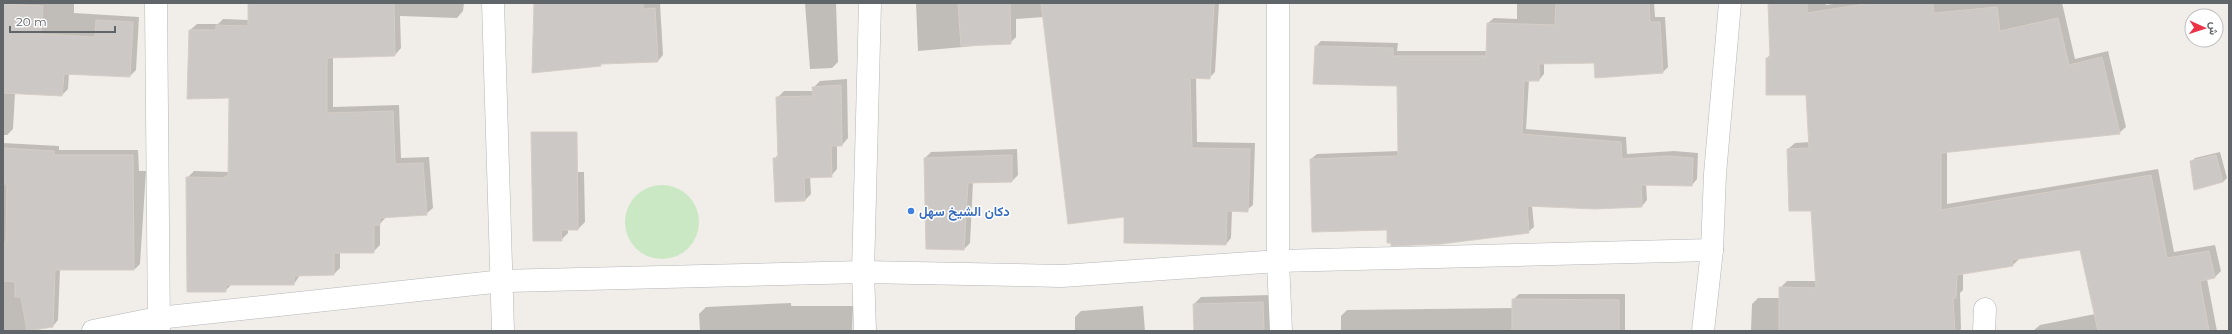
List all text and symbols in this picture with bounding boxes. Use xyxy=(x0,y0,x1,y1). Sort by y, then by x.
scale bar xyxy=(10,8,115,34)
north arrow xyxy=(2184,8,2224,48)
text: 20 m xyxy=(16,14,47,29)
text: ش xyxy=(2207,22,2221,35)
place label: دكان الشيخ سهل xyxy=(919,203,1010,221)
marker: دكان الشيخ سهل xyxy=(906,206,916,216)

